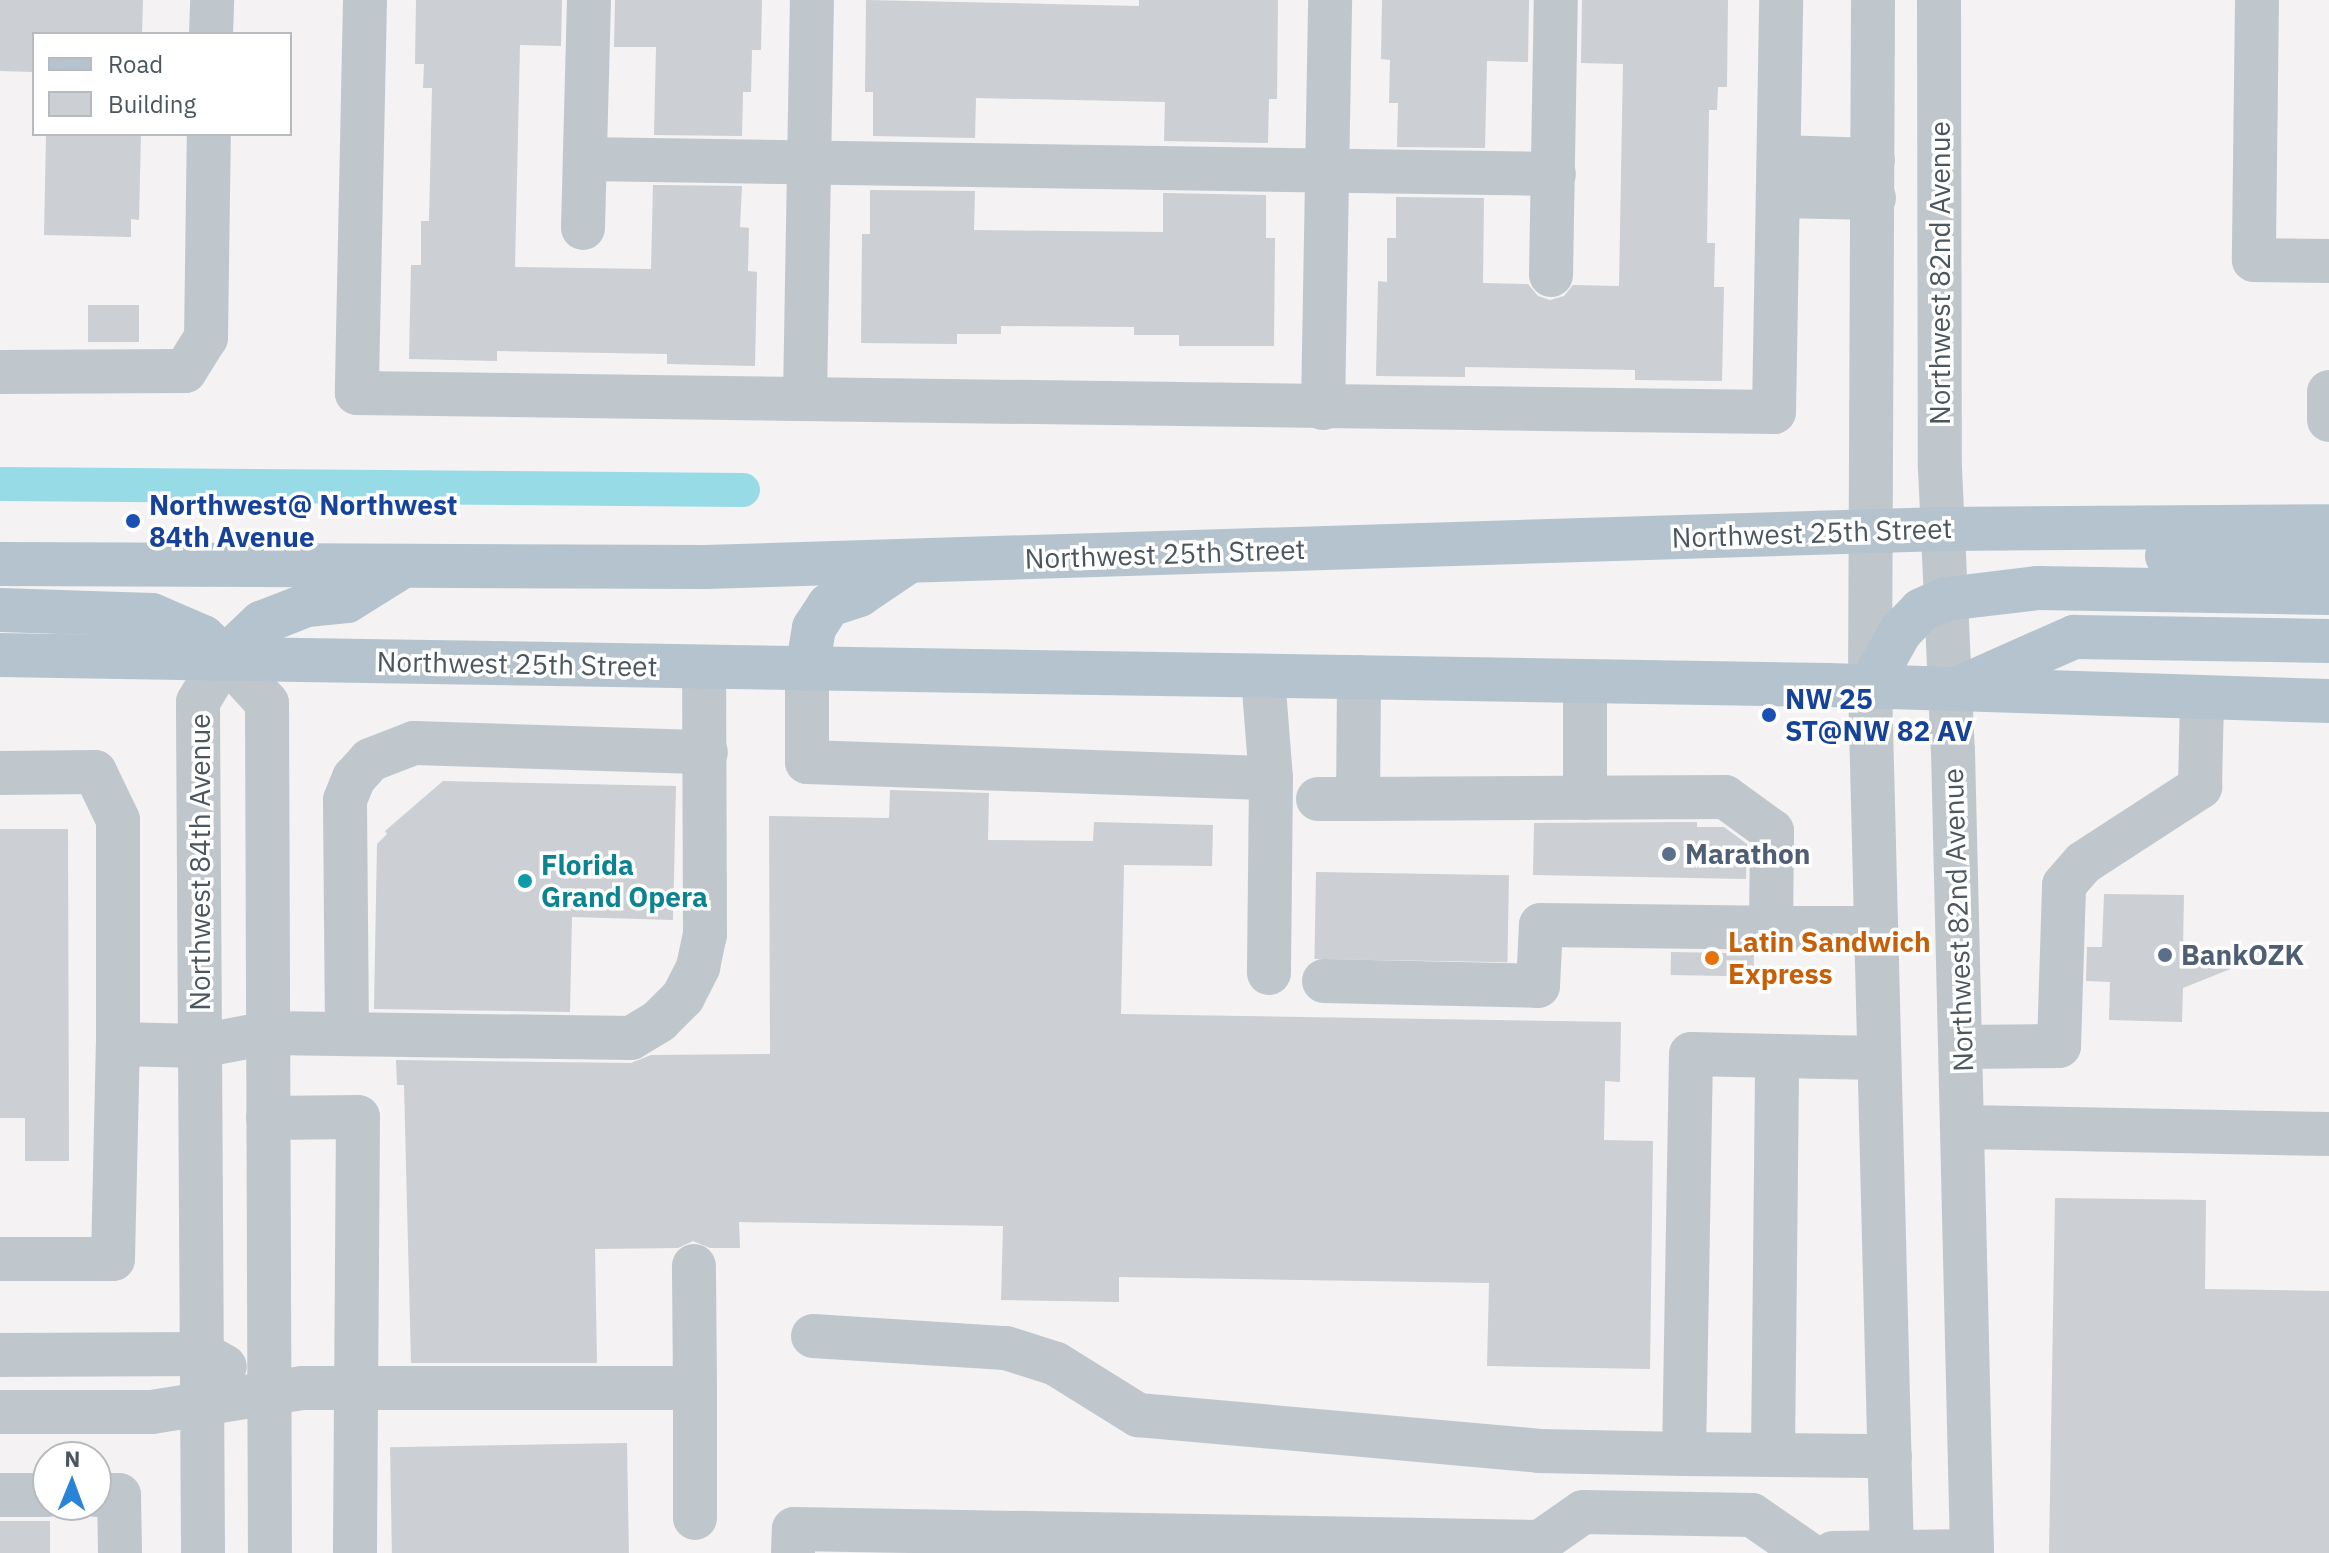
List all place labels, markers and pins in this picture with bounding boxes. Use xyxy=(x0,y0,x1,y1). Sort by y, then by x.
place label: Northwest@ Northwest 84th Avenue xyxy=(149,488,458,554)
marker: Northwest@ Northwest 84th Avenue xyxy=(124,512,142,530)
place label: NW 25 ST@NW 82 AV xyxy=(1785,682,1973,748)
marker: NW 25 ST@NW 82 AV xyxy=(1760,706,1778,724)
place label: Marathon xyxy=(1685,837,1810,871)
marker: Marathon xyxy=(1660,845,1678,863)
place label: Florida Grand Opera xyxy=(541,848,708,914)
marker: Florida Grand Opera xyxy=(516,872,534,890)
place label: Latin Sandwich Express xyxy=(1728,925,1931,991)
place label: BankOZK xyxy=(2181,938,2304,972)
marker: BankOZK xyxy=(2156,946,2174,964)
marker: Latin Sandwich Express xyxy=(1703,949,1721,967)

